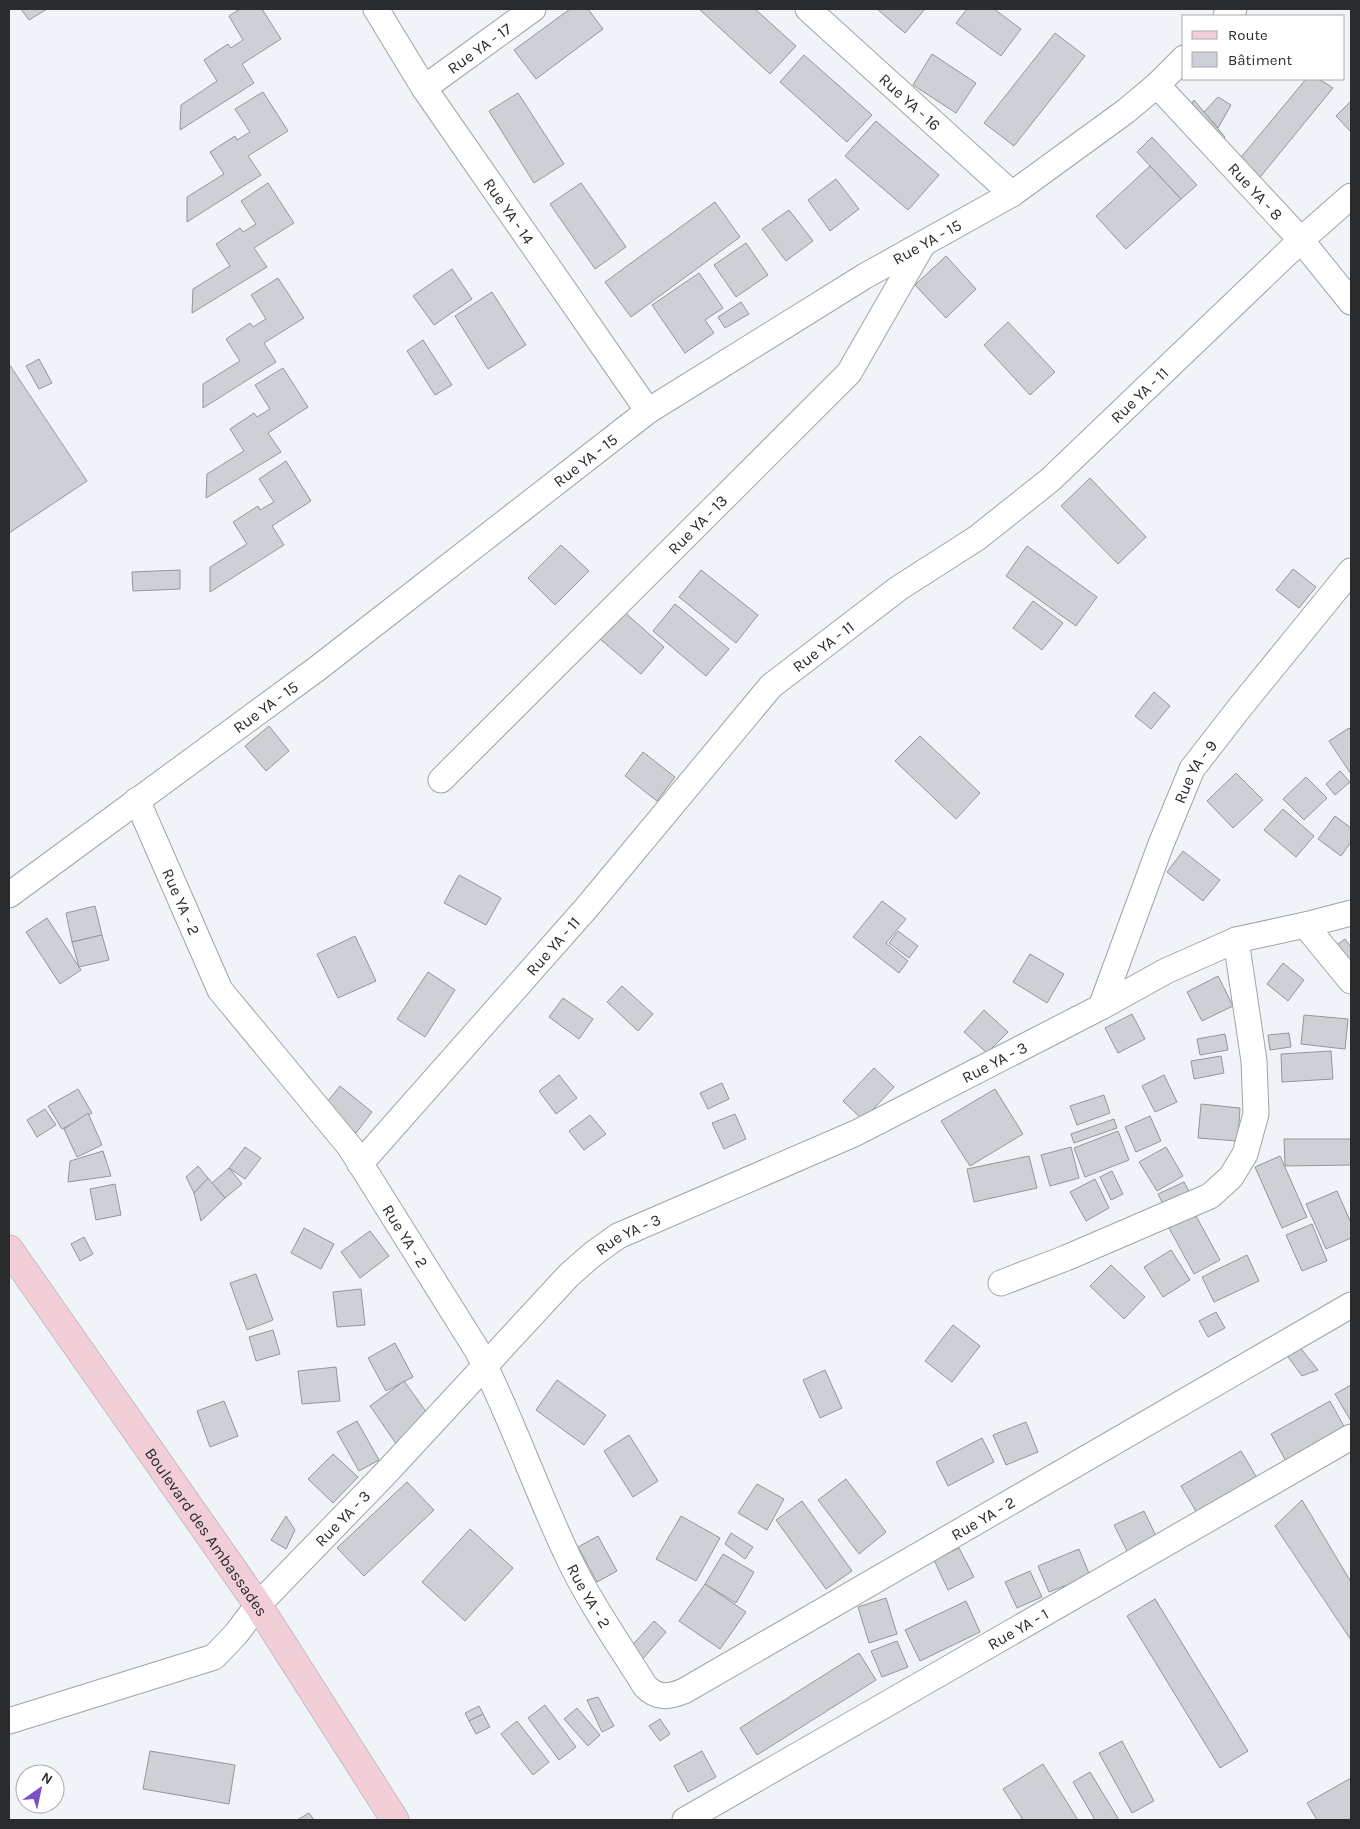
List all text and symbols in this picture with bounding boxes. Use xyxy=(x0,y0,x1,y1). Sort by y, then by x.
legend xyxy=(1182,15,1345,80)
street label: Rue YA - 17 xyxy=(444,19,515,78)
text: Route xyxy=(1228,26,1268,44)
text: Bâtiment xyxy=(1228,51,1292,69)
street label: Rue YA - 16 xyxy=(875,69,944,135)
street label: Rue YA - 8 xyxy=(1224,159,1287,224)
street label: Rue YA - 14 xyxy=(479,175,538,248)
street label: Rue YA - 15 xyxy=(889,215,965,269)
street label: Rue YA - 11 xyxy=(1107,363,1172,427)
street label: Rue YA - 15 xyxy=(550,430,621,491)
street label: Rue YA - 13 xyxy=(664,491,731,558)
street label: Rue YA - 11 xyxy=(789,617,858,676)
street label: Rue YA - 15 xyxy=(229,677,302,737)
street label: Rue YA - 9 xyxy=(1170,736,1221,806)
street label: Rue YA - 2 xyxy=(158,866,204,938)
street label: Rue YA - 11 xyxy=(522,913,584,980)
street label: Rue YA - 3 xyxy=(959,1038,1030,1087)
street label: Rue YA - 2 xyxy=(378,1201,432,1271)
street label: Rue YA - 3 xyxy=(592,1210,664,1259)
street label: Boulevard des Ambassades xyxy=(141,1444,272,1620)
street label: Rue YA - 3 xyxy=(311,1486,374,1551)
street label: Rue YA - 2 xyxy=(948,1492,1019,1544)
street label: Rue YA - 2 xyxy=(563,1561,615,1632)
street label: Rue YA - 1 xyxy=(984,1604,1052,1654)
north arrow xyxy=(15,1764,65,1814)
text: N xyxy=(38,1769,56,1788)

